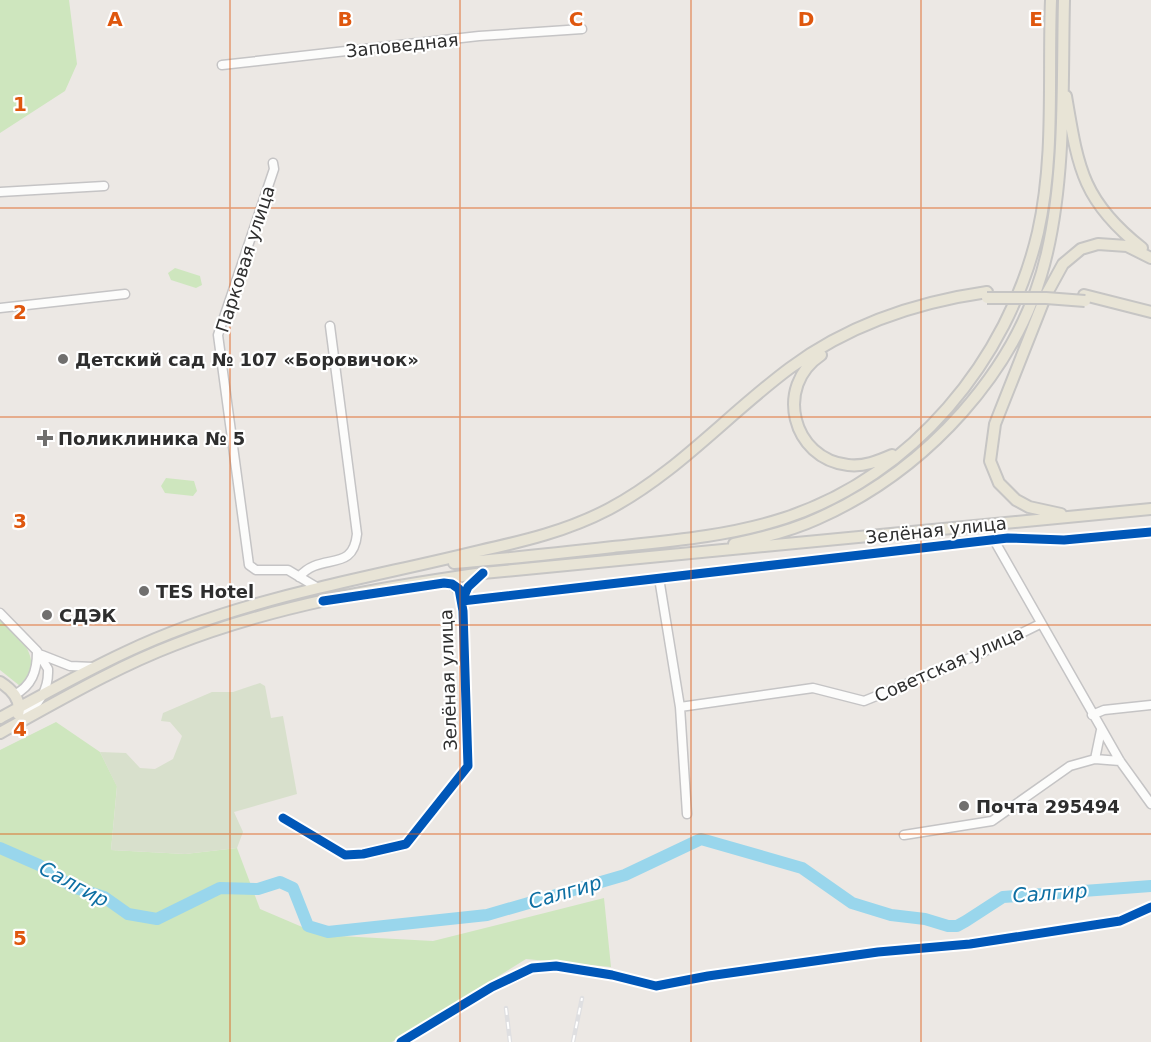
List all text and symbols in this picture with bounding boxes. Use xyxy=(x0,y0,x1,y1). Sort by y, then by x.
text: A xyxy=(107,7,123,31)
text: B xyxy=(337,7,353,31)
text: C xyxy=(569,7,583,31)
text: D xyxy=(798,7,814,31)
text: E xyxy=(1029,7,1043,31)
street label: Заповедная xyxy=(345,29,459,61)
text: 1 xyxy=(13,92,27,116)
street label: Парковая улица xyxy=(211,183,279,335)
text: 2 xyxy=(13,300,27,324)
place label: Детский сад № 107 «Боровичок» xyxy=(75,349,419,370)
marker: Детский сад № 107 «Боровичок» xyxy=(56,352,70,366)
place label: Поликлиника № 5 xyxy=(58,428,245,449)
marker: Поликлиника № 5 xyxy=(36,429,54,447)
text: 3 xyxy=(13,509,27,533)
street label: Зелёная улица xyxy=(864,512,1008,548)
place label: TES Hotel xyxy=(156,581,254,602)
marker: TES Hotel xyxy=(137,584,151,598)
place label: СДЭК xyxy=(59,605,116,626)
marker: СДЭК xyxy=(40,608,54,622)
street label: Зелёная улица xyxy=(435,609,461,751)
street label: Советская улица xyxy=(871,622,1027,706)
text: 4 xyxy=(13,717,27,741)
place label: Почта 295494 xyxy=(976,796,1120,817)
marker: Почта 295494 xyxy=(957,799,971,813)
water label: Салгир xyxy=(35,856,113,912)
water label: Салгир xyxy=(526,870,604,914)
water label: Салгир xyxy=(1012,878,1088,908)
text: 5 xyxy=(13,926,27,950)

